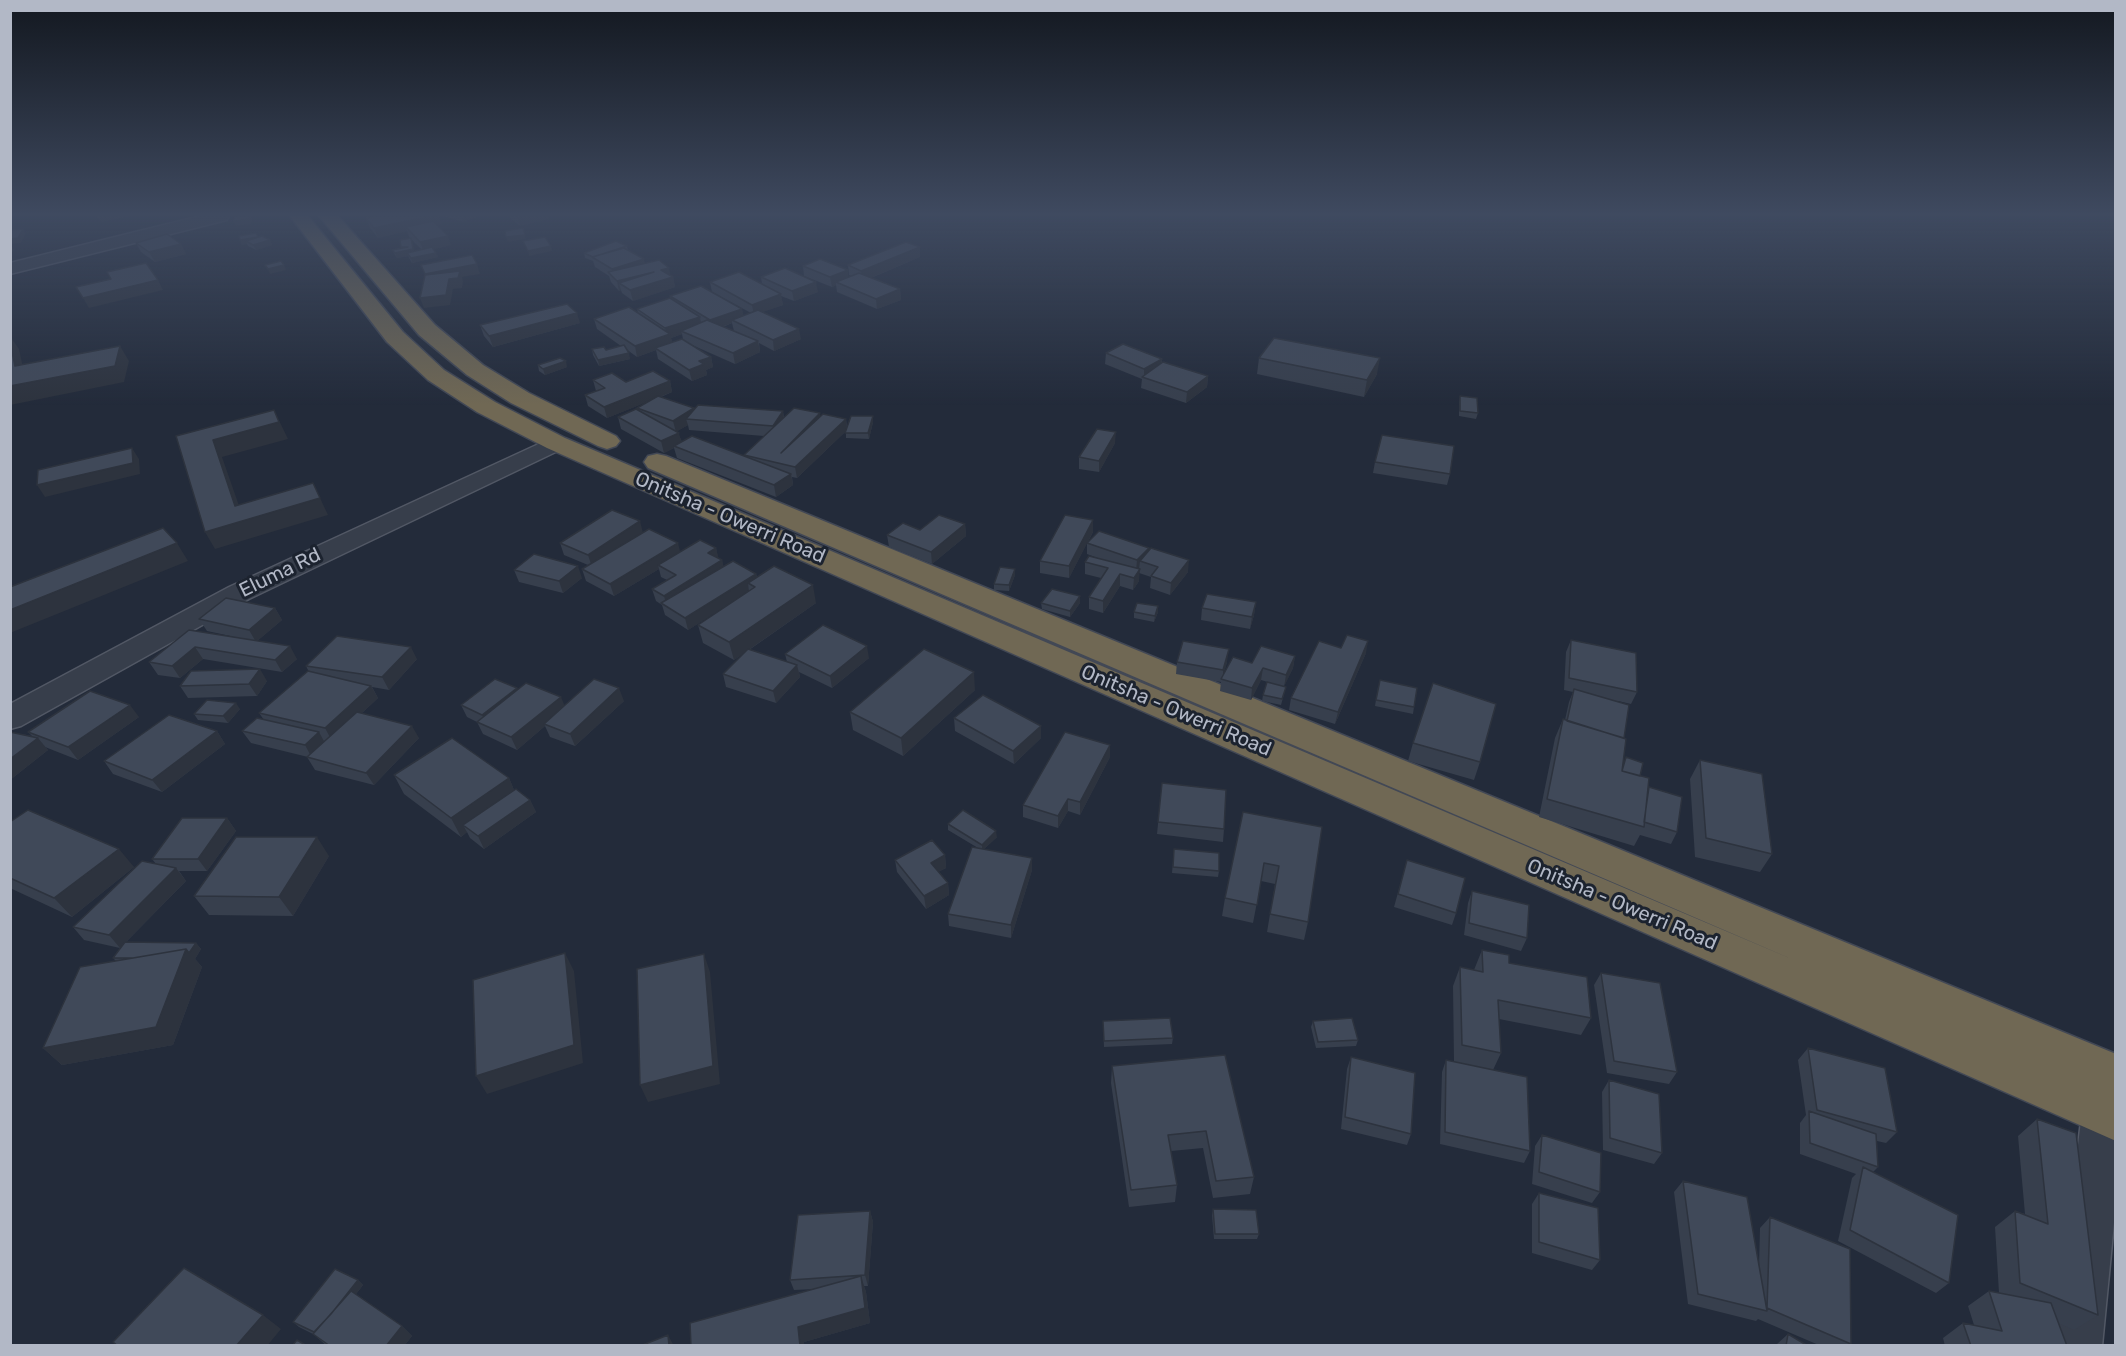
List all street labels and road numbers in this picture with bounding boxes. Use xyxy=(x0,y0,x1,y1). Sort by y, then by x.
street label: Onitsha - Owerri Road xyxy=(631,467,829,569)
street label: Eluma Rd xyxy=(235,543,325,603)
street label: Onitsha - Owerri Road xyxy=(1077,660,1275,762)
street label: Onitsha - Owerri Road xyxy=(1523,854,1721,956)

